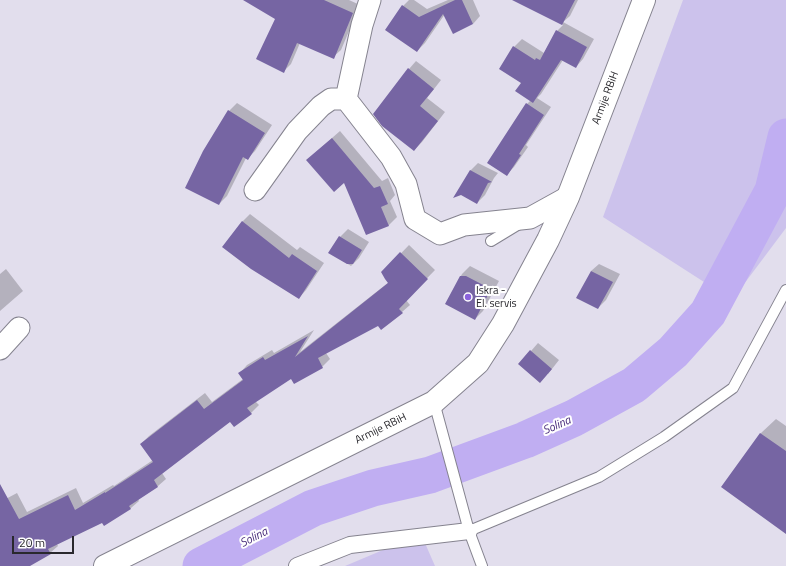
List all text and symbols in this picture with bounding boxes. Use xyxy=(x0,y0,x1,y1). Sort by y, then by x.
street label: Armije RBiH xyxy=(590,70,622,126)
place label: Iskra - El. servis xyxy=(476,284,517,310)
marker: Iskra - El. servis xyxy=(463,292,473,302)
street label: Armije RBiH xyxy=(353,411,409,447)
water label: Solina xyxy=(541,414,573,438)
water label: Solina xyxy=(238,525,270,551)
scale bar xyxy=(14,528,76,554)
text: 20 m xyxy=(19,533,45,552)

